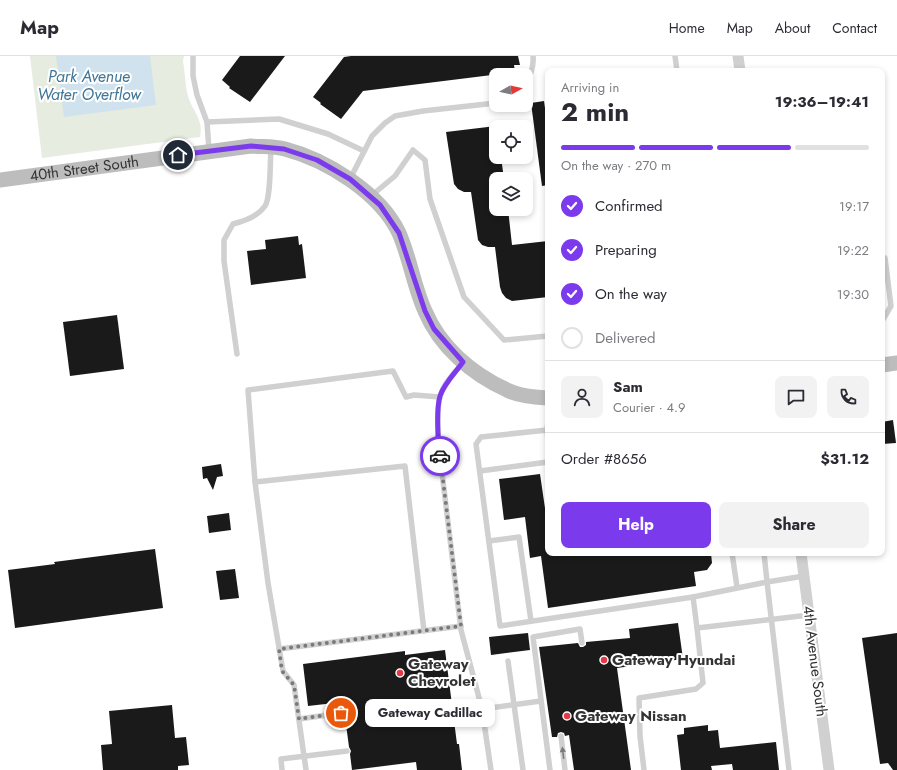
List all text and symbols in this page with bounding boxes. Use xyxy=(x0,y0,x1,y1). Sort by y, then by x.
text: Map xyxy=(20,14,59,41)
text: Home xyxy=(669,18,705,38)
text: Map xyxy=(727,18,753,38)
text: About xyxy=(775,18,810,38)
text: Contact xyxy=(832,18,877,38)
water label: Park Avenue Water Overflow xyxy=(37,65,142,106)
north arrow xyxy=(489,68,533,112)
map controls xyxy=(489,68,533,216)
text: Arriving in xyxy=(561,78,619,97)
text: 19:36–19:41 xyxy=(775,91,869,113)
text: 2 min xyxy=(561,93,629,131)
button: locate xyxy=(489,120,533,164)
pin xyxy=(161,138,195,172)
icon: home xyxy=(167,144,189,166)
street label: 40th Street South xyxy=(28,150,140,187)
text: On the way · 270 m xyxy=(561,156,671,175)
button: layers xyxy=(489,172,533,216)
icon: check xyxy=(561,195,583,217)
text: Confirmed xyxy=(595,195,663,217)
text: 19:17 xyxy=(839,197,869,216)
icon: check xyxy=(561,239,583,261)
text: Preparing xyxy=(595,239,657,261)
text: 19:22 xyxy=(837,241,869,260)
icon: check xyxy=(561,283,583,305)
text: On the way xyxy=(595,283,667,305)
text: 19:30 xyxy=(837,285,869,304)
text: Delivered xyxy=(595,327,656,349)
button: person xyxy=(561,376,603,418)
text: Sam xyxy=(613,376,643,398)
button: chat xyxy=(775,376,817,418)
button: phone xyxy=(827,376,869,418)
text: Courier · 4.9 xyxy=(613,398,686,417)
courier xyxy=(420,436,460,476)
icon: car xyxy=(429,445,451,467)
text: Order #8656 xyxy=(561,448,647,470)
text: $31.12 xyxy=(820,448,869,470)
button: Help xyxy=(561,502,711,548)
button: Share xyxy=(719,502,869,548)
street label: 4th Avenue South xyxy=(797,604,833,718)
place label: Gateway Hyundai xyxy=(612,649,736,671)
place label: Gateway Chevrolet xyxy=(408,653,476,692)
marker: Gateway Hyundai xyxy=(599,655,609,665)
marker: Gateway Chevrolet xyxy=(395,668,405,678)
pin xyxy=(324,696,358,730)
callout: Gateway Cadillac xyxy=(365,699,495,727)
icon: bag xyxy=(330,702,352,724)
text: Gateway Cadillac xyxy=(378,703,482,722)
place label: Gateway Nissan xyxy=(575,705,687,727)
marker: Gateway Nissan xyxy=(562,711,572,721)
one-way arrow xyxy=(560,747,566,759)

